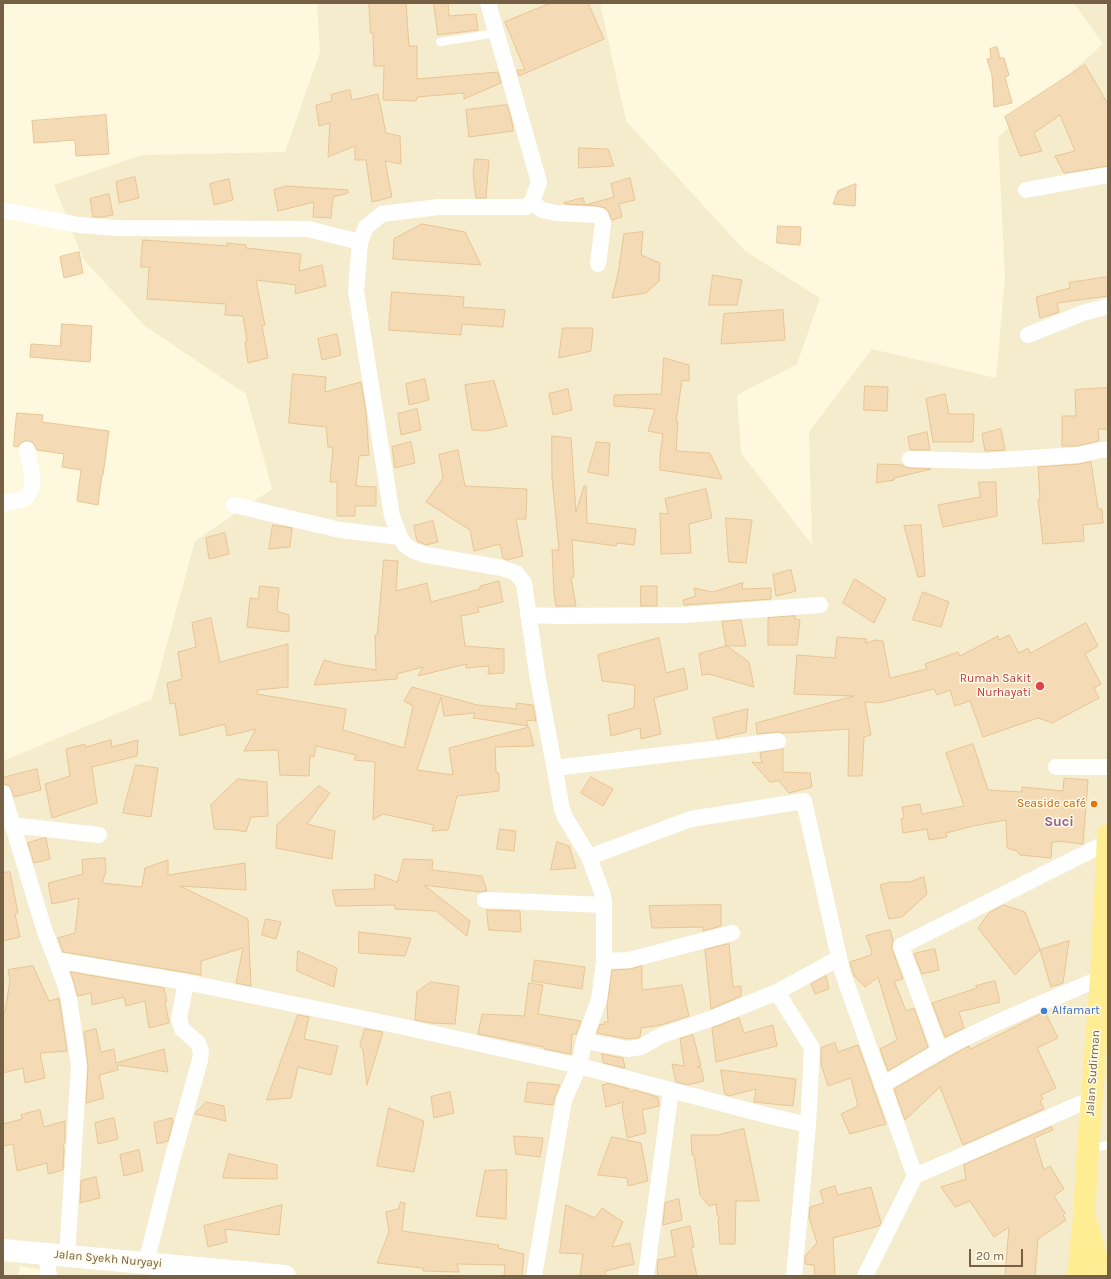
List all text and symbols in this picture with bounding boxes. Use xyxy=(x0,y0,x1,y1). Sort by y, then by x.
place label: Rumah Sakit Nurhayati xyxy=(960,672,1031,700)
marker: Rumah Sakit Nurhayati xyxy=(1034,680,1046,692)
place label: Seaside café xyxy=(1017,797,1086,811)
marker: Seaside café xyxy=(1089,799,1099,809)
district label: Suci xyxy=(1044,814,1074,830)
place label: Alfamart xyxy=(1052,1004,1100,1018)
marker: Alfamart xyxy=(1039,1006,1049,1016)
street label: Jalan Sudirman xyxy=(1083,1030,1103,1116)
scale bar xyxy=(971,1241,1025,1267)
street label: Jalan Syekh Nuryayi xyxy=(53,1247,163,1271)
text: 20 m xyxy=(976,1249,1004,1263)

